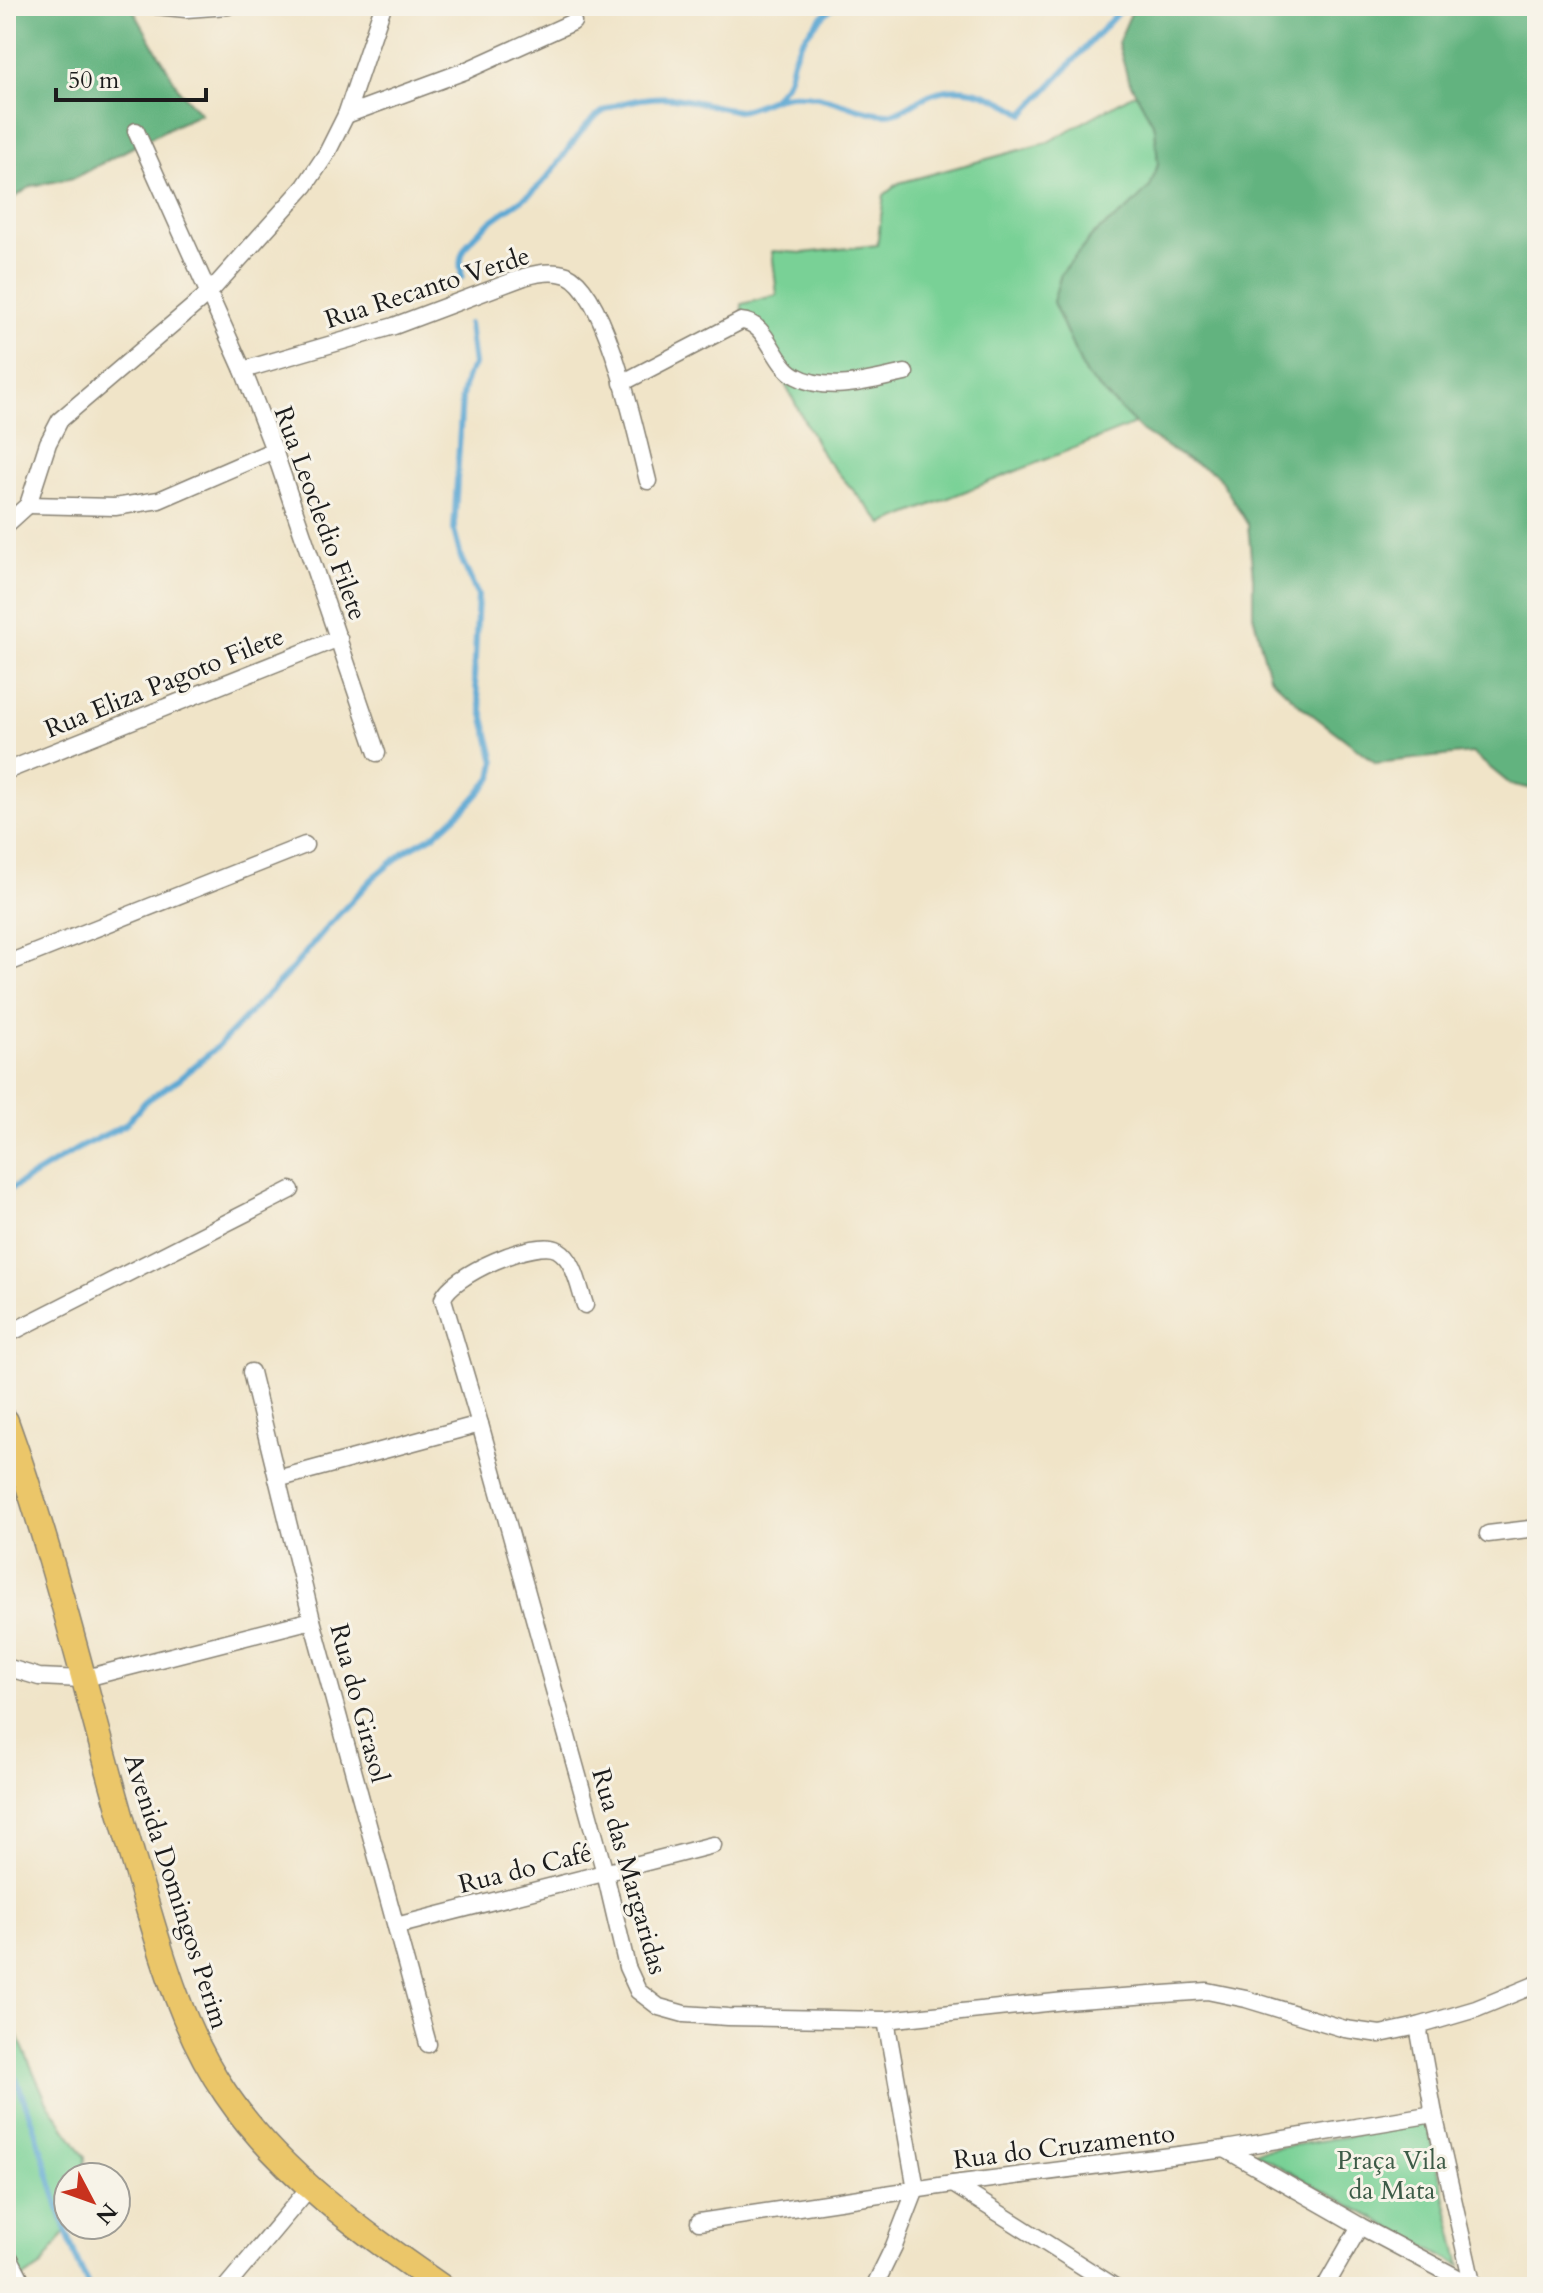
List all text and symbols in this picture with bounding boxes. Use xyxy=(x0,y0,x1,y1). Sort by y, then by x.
scale bar xyxy=(56,52,206,102)
text: 50 m xyxy=(68,64,120,97)
street label: Rua Recanto Verde xyxy=(320,238,534,337)
street label: Rua Leocledio Filete xyxy=(266,401,375,625)
street label: Rua Eliza Pagoto Filete xyxy=(39,618,289,747)
street label: Rua do Girasol xyxy=(321,1620,398,1787)
street label: Avenida Domingos Perim xyxy=(116,1749,238,2033)
street label: Rua das Margaridas xyxy=(583,1764,676,1978)
street label: Rua do Café xyxy=(455,1835,595,1902)
street label: Rua do Cruzamento xyxy=(951,2116,1177,2177)
park label: Praça Vila da Mata xyxy=(1337,2143,1447,2208)
north arrow xyxy=(52,2161,132,2241)
text: N xyxy=(89,2196,124,2231)

